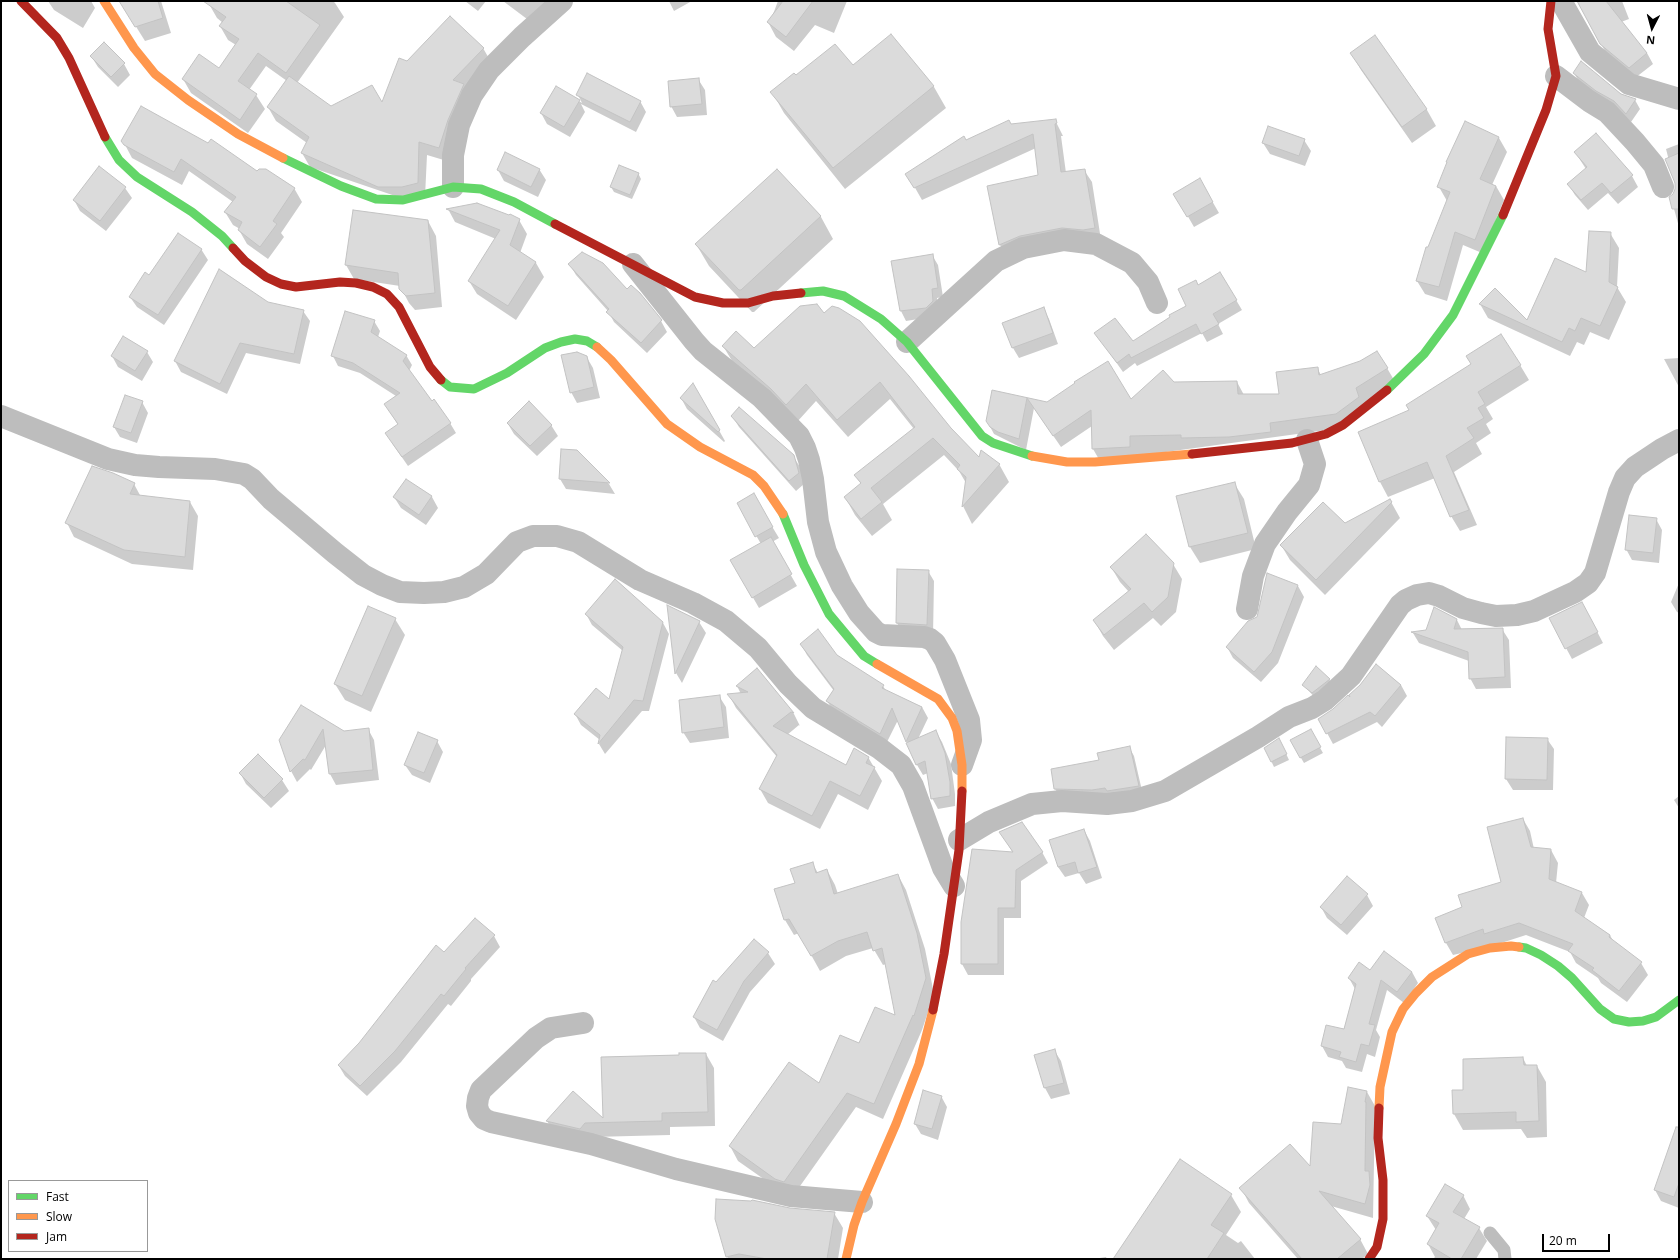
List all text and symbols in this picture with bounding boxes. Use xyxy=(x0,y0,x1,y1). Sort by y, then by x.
north arrow xyxy=(1632,8,1672,48)
text: N xyxy=(1645,33,1656,48)
legend xyxy=(8,1180,148,1252)
text: Fast xyxy=(46,1188,69,1205)
text: Slow xyxy=(46,1208,72,1225)
scale bar xyxy=(1544,1226,1612,1252)
text: Jam xyxy=(46,1228,67,1245)
text: 20 m xyxy=(1549,1232,1577,1249)

